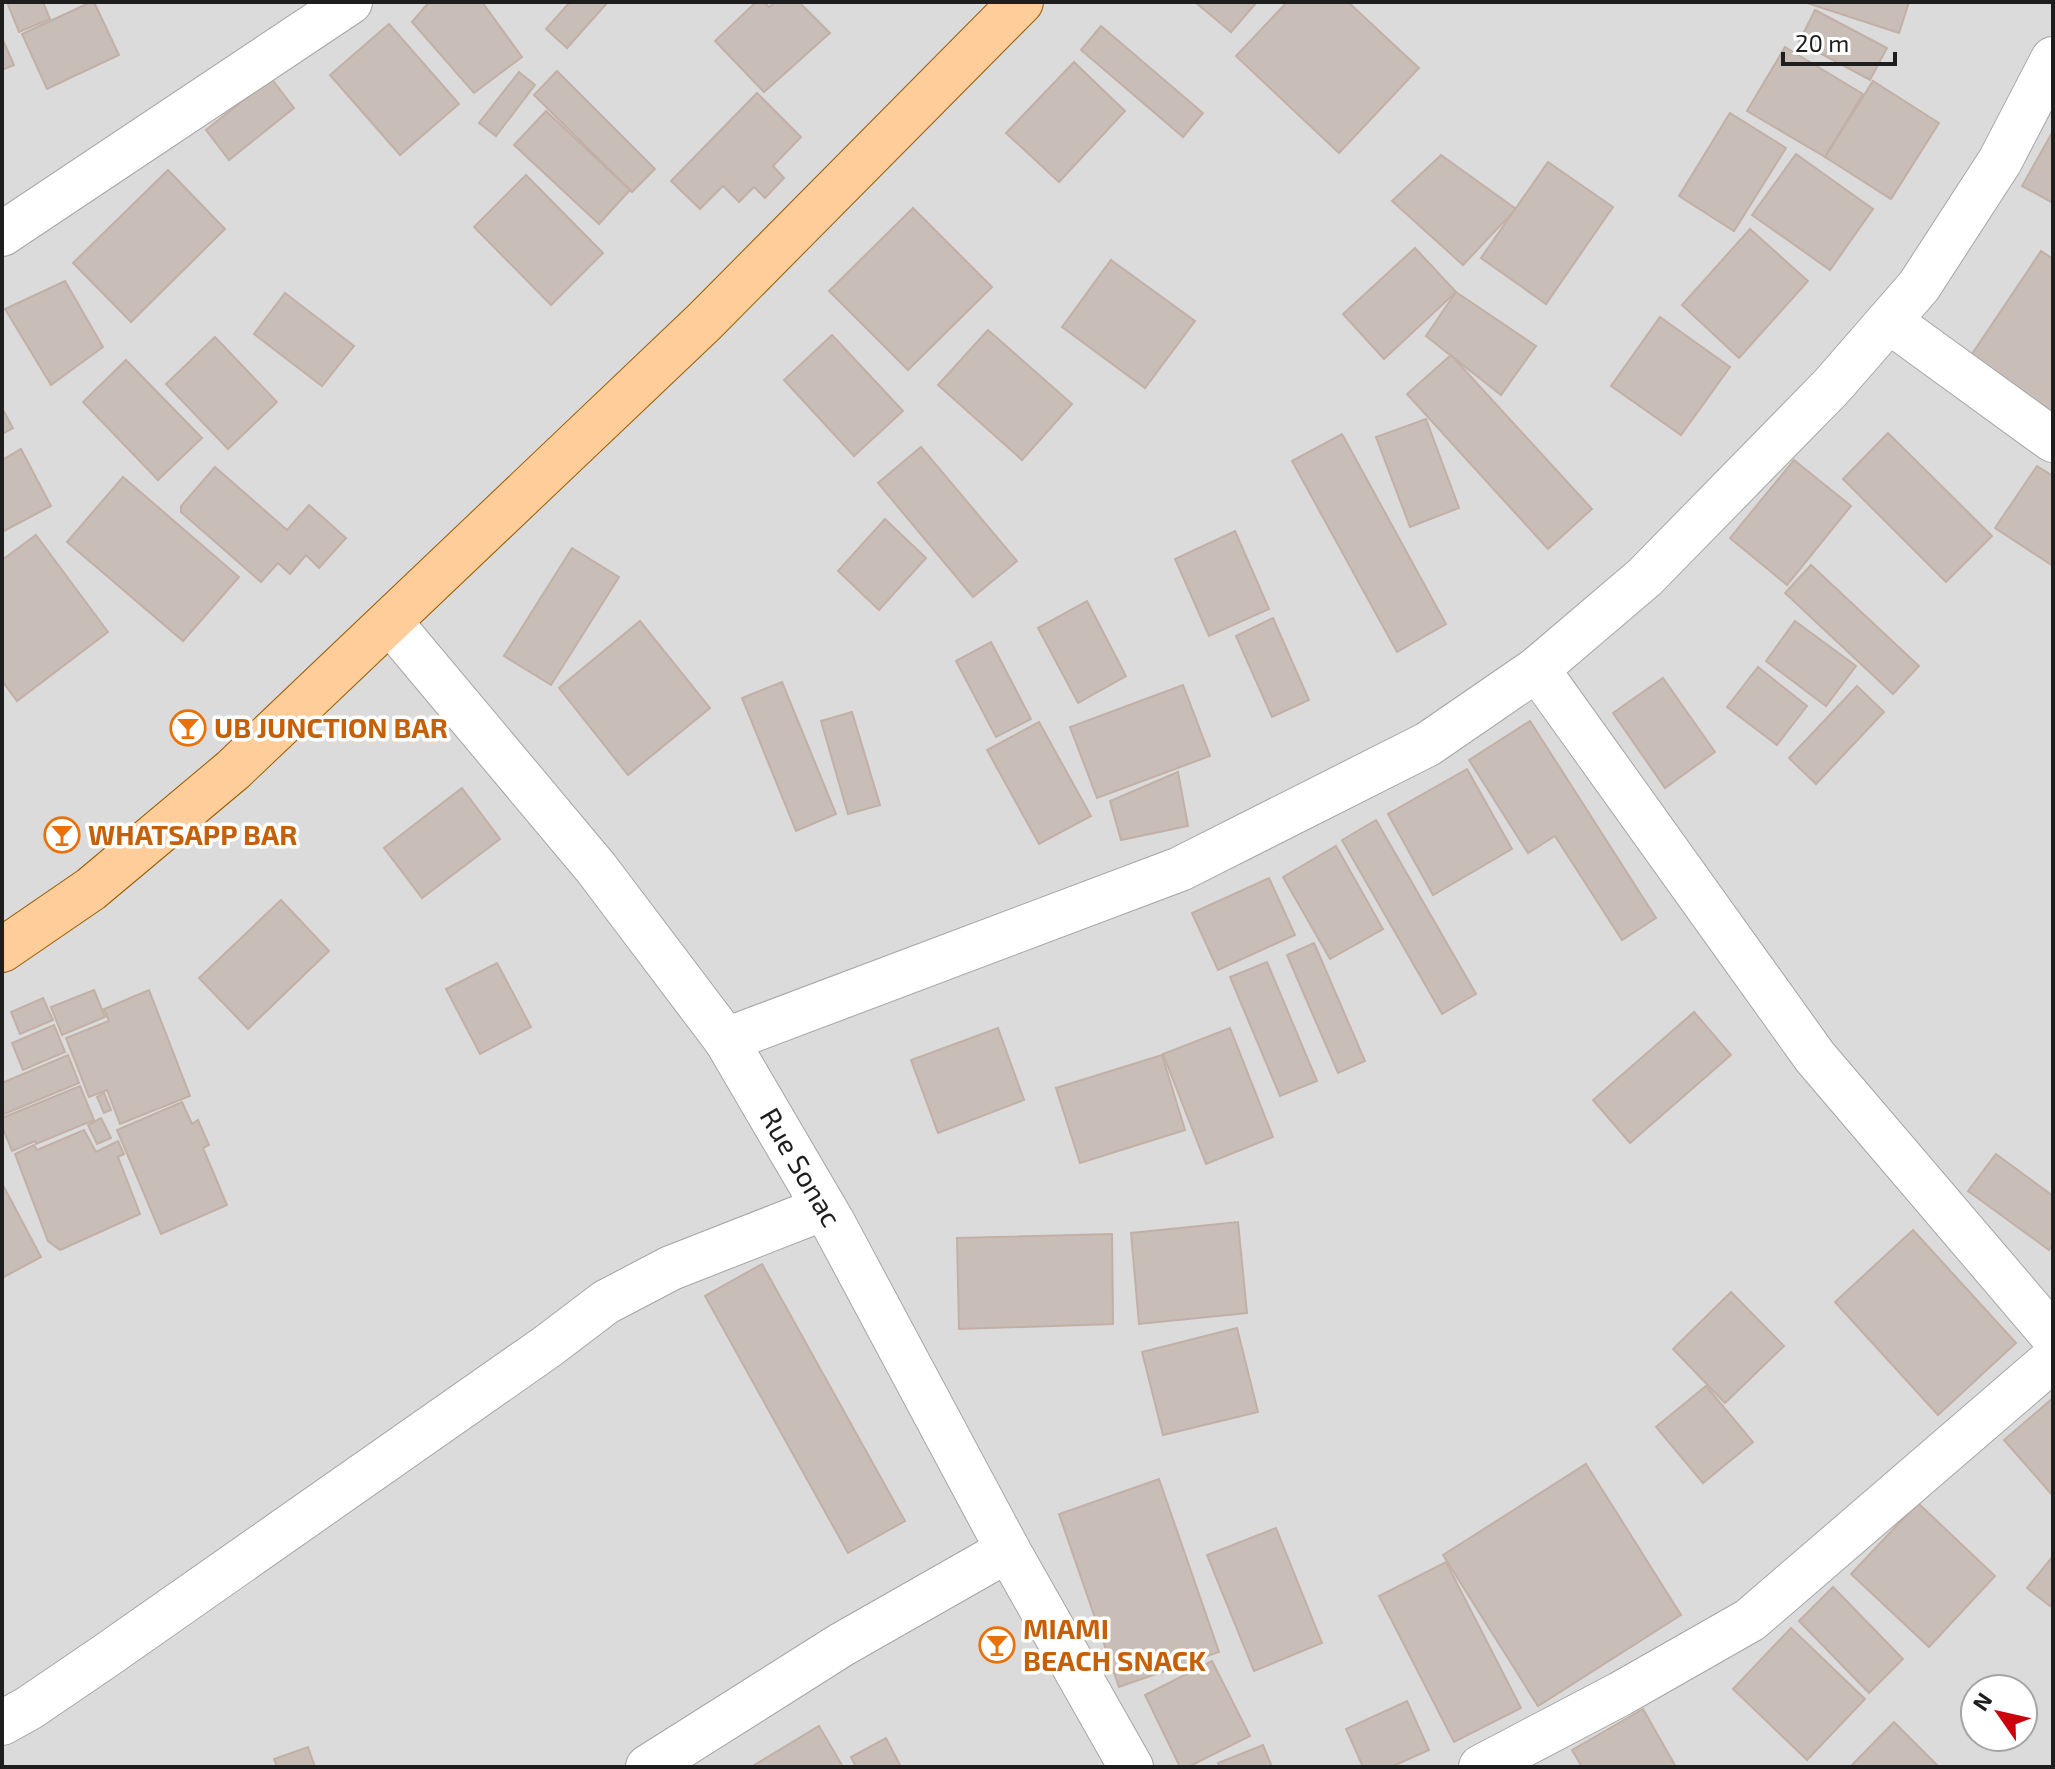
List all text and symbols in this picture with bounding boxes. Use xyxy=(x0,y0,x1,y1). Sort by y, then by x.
scale bar xyxy=(1783,16,1895,66)
text: 20 m xyxy=(1795,28,1849,57)
bar icon: UB JUNCTION BAR xyxy=(169,709,207,747)
place label: UB JUNCTION BAR xyxy=(214,710,448,744)
bar icon: WHATSAPP BAR xyxy=(43,816,81,854)
place label: WHATSAPP BAR xyxy=(88,817,297,851)
street label: Rue Sonac xyxy=(754,1101,849,1232)
place label: MIAMI BEACH SNACK xyxy=(1023,1611,1206,1677)
bar icon: MIAMI BEACH SNACK xyxy=(978,1626,1016,1664)
north arrow xyxy=(1959,1673,2039,1753)
text: N xyxy=(1966,1687,1997,1715)

